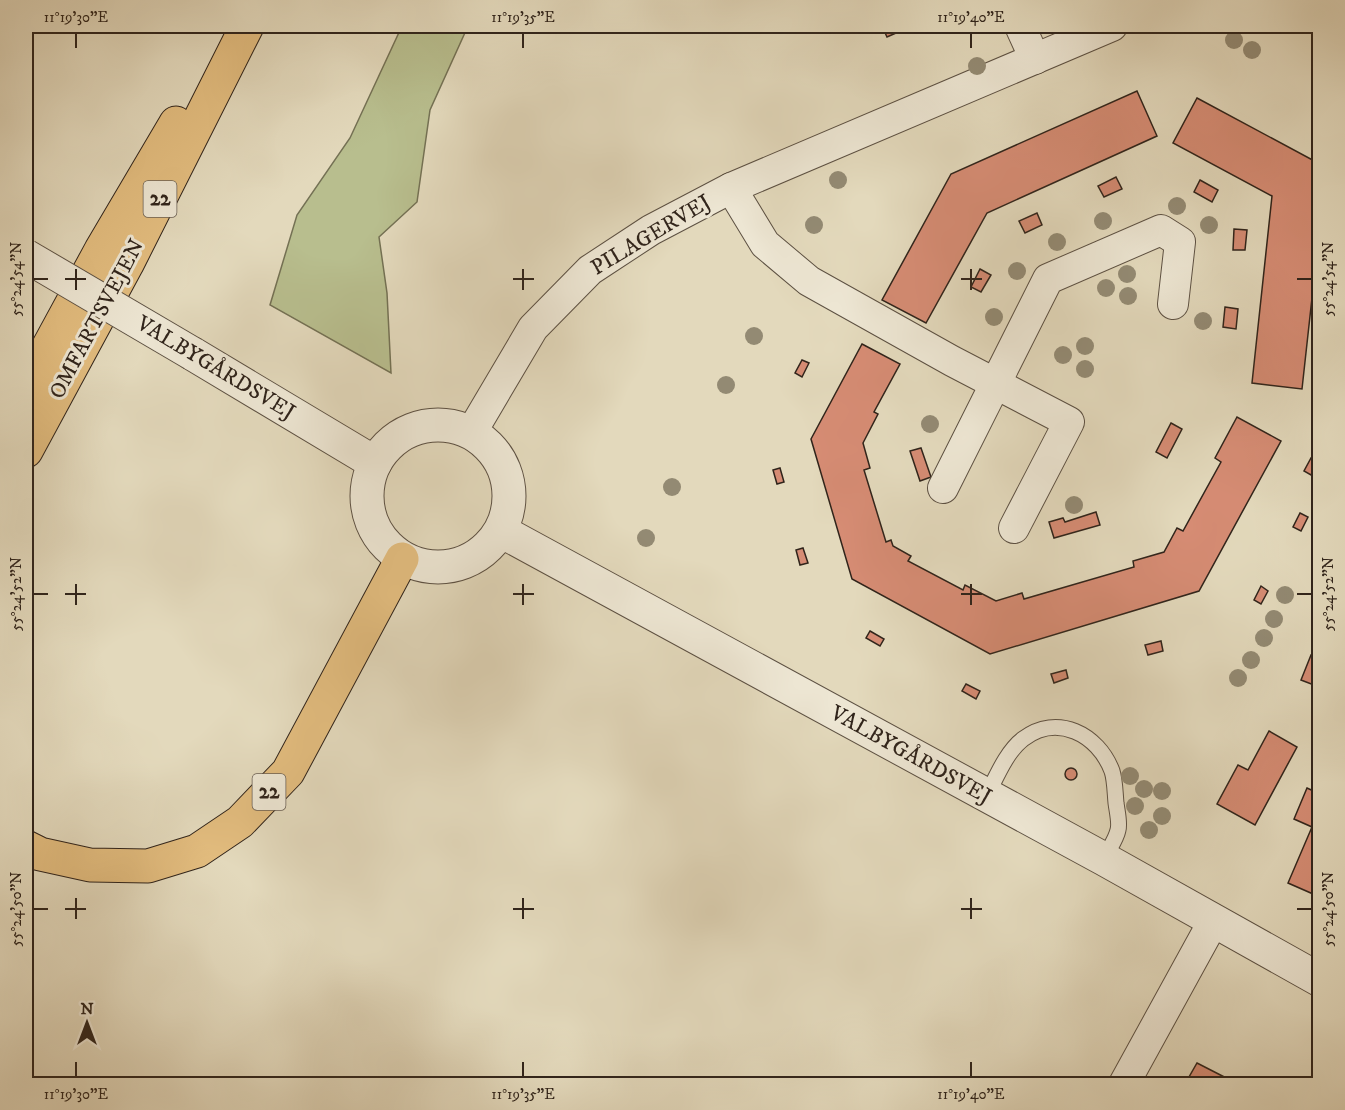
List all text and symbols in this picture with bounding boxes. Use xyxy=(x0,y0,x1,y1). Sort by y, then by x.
text: 11°19'30"E xyxy=(44,8,109,27)
text: 11°19'35"E xyxy=(491,8,555,27)
text: 11°19'40"E xyxy=(937,8,1005,27)
road number: 22 xyxy=(144,181,176,217)
street label: PILAGERVEJ xyxy=(586,188,716,281)
street label: OMFARTSVEJEN xyxy=(43,234,151,404)
text: 55°24'54"N xyxy=(7,242,26,316)
text: 55°24'54"N xyxy=(1319,242,1338,316)
street label: VALBYGÅRDSVEJ xyxy=(131,309,301,426)
text: 55°24'52"N xyxy=(7,557,26,631)
text: 55°24'52"N xyxy=(1319,557,1338,631)
street label: VALBYGÅRDSVEJ xyxy=(825,698,997,811)
road number: 22 xyxy=(252,774,286,810)
text: 55°24'50"N xyxy=(7,872,26,946)
text: 55°24'50"N xyxy=(1319,872,1338,946)
north arrow xyxy=(57,993,117,1053)
text: N xyxy=(80,999,94,1019)
text: 11°19'30"E xyxy=(44,1085,109,1104)
text: 11°19'35"E xyxy=(491,1085,555,1104)
text: 11°19'40"E xyxy=(937,1085,1005,1104)

